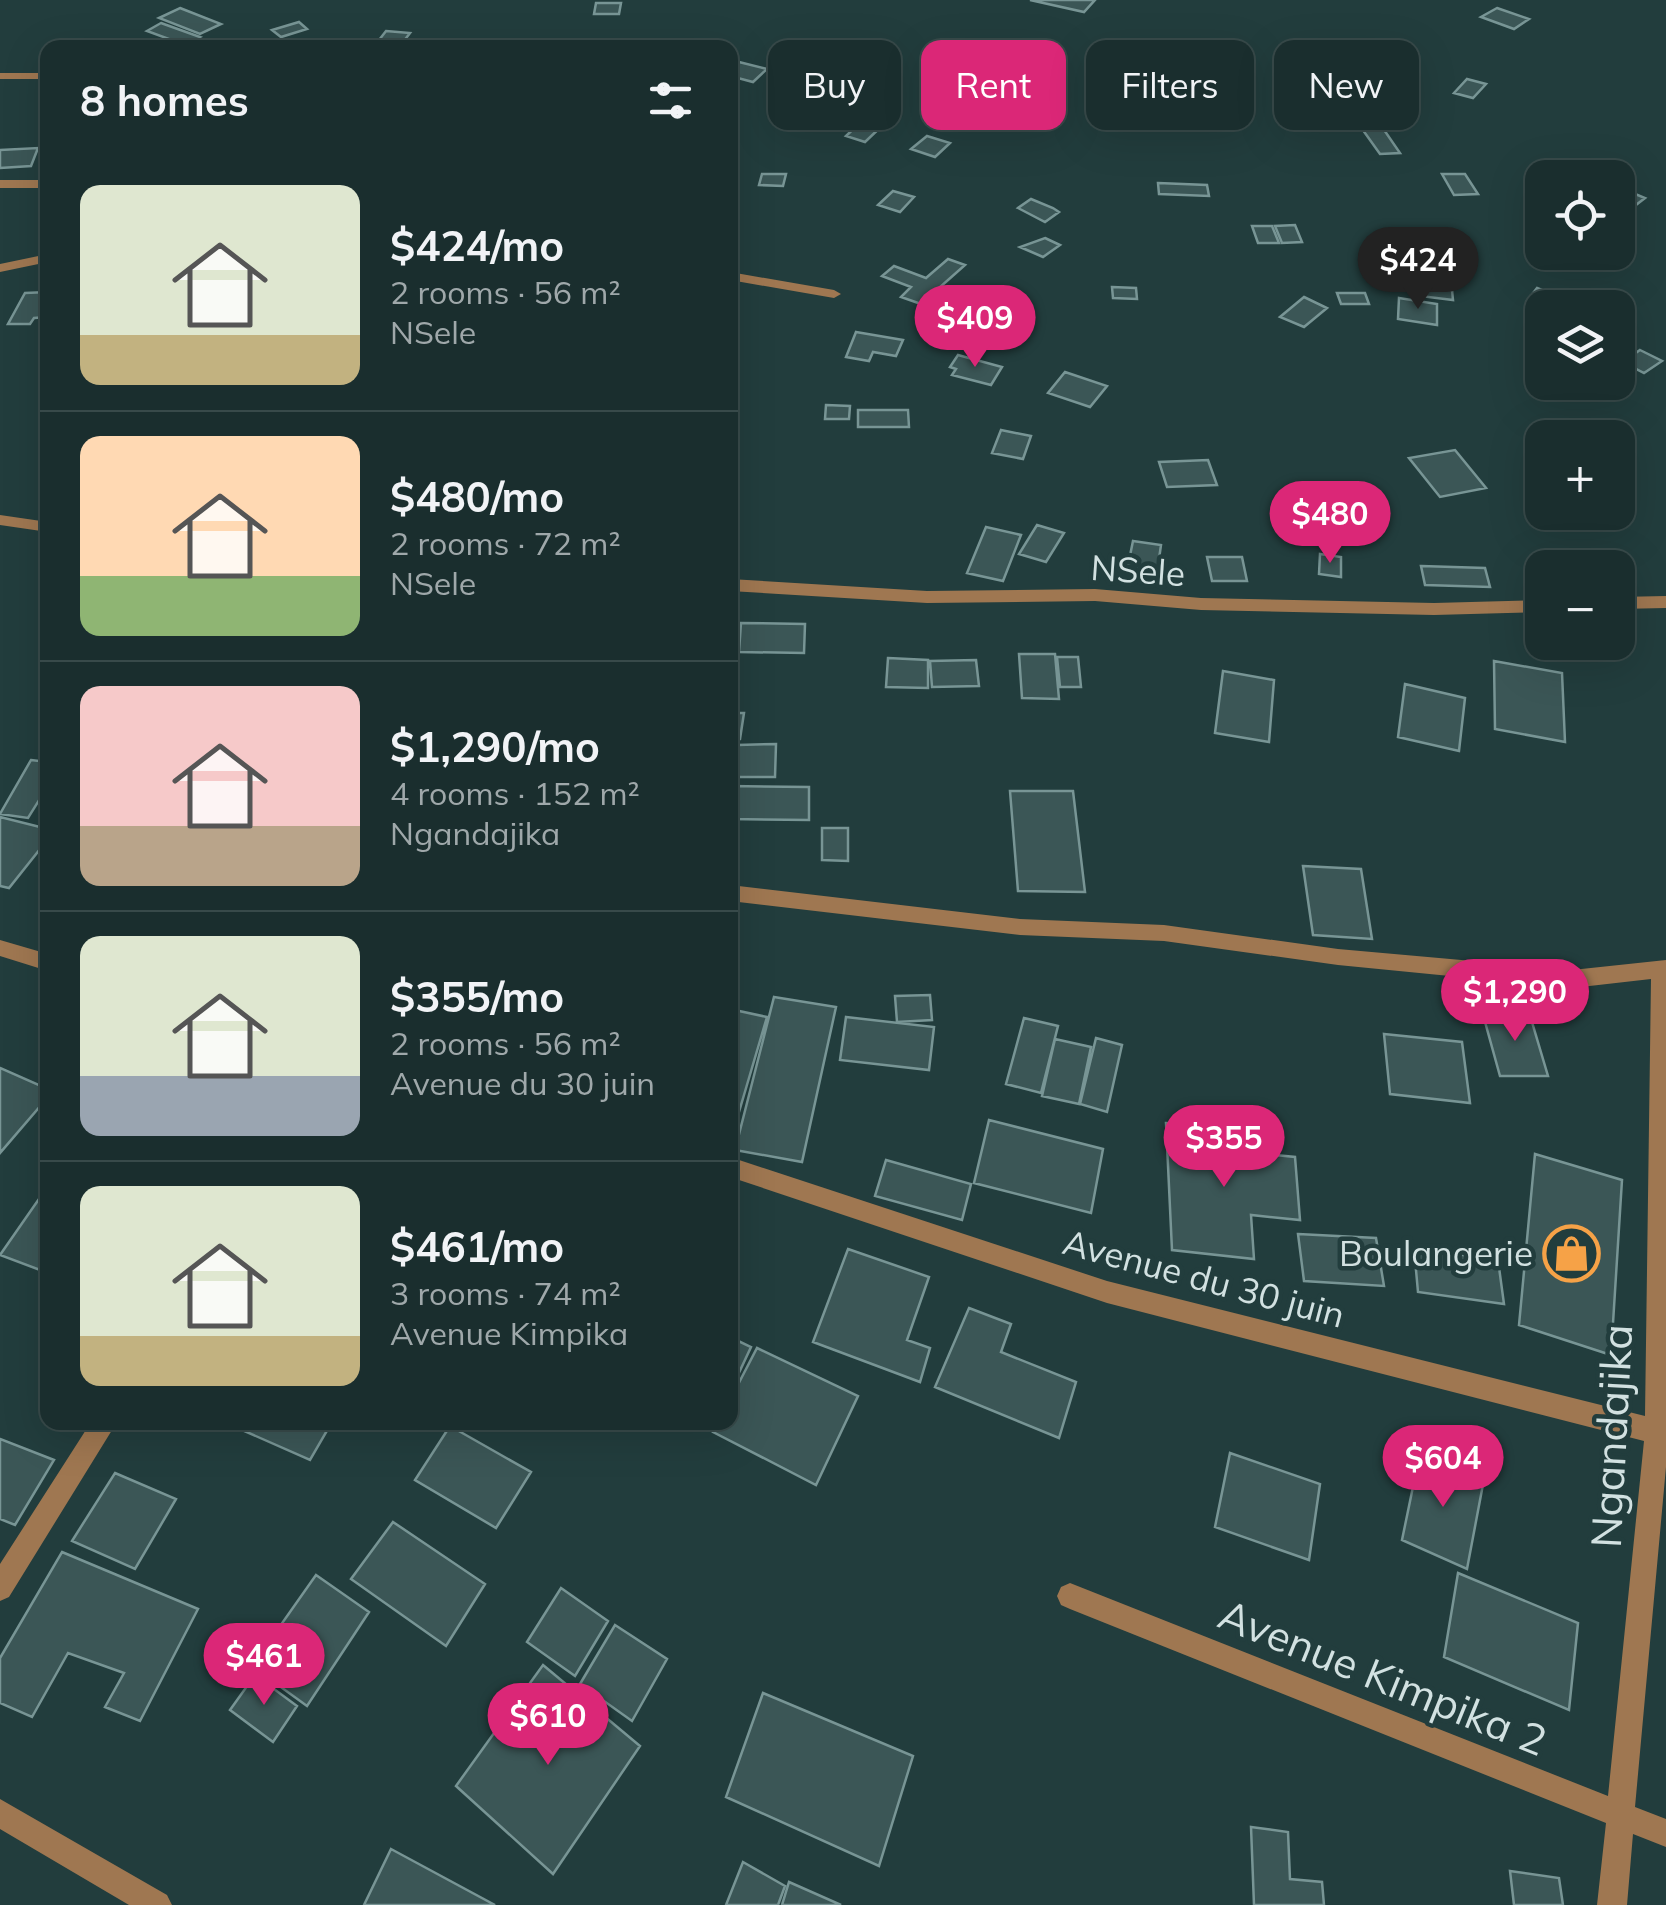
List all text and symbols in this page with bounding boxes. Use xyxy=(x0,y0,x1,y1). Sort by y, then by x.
chip: Buy xyxy=(768,40,901,130)
chip: Rent xyxy=(921,40,1066,130)
chip: Filters xyxy=(1086,40,1254,130)
chip: New xyxy=(1274,40,1419,130)
icon: filters xyxy=(643,73,698,128)
text: 8 homes xyxy=(80,74,249,127)
map controls xyxy=(1525,160,1635,660)
button: locate xyxy=(1525,160,1635,270)
text: $424/mo xyxy=(390,219,564,272)
icon: home xyxy=(160,225,280,345)
pin: $424 xyxy=(1359,227,1477,312)
text: $424 xyxy=(1380,239,1456,279)
text: 2 rooms · 56 m² xyxy=(390,272,621,312)
pin: $409 xyxy=(916,285,1034,370)
button: layers xyxy=(1525,290,1635,400)
text: $409 xyxy=(937,297,1013,337)
text: NSele xyxy=(390,312,476,352)
button: + xyxy=(1525,420,1635,530)
text: $480/mo xyxy=(390,470,564,523)
icon: home xyxy=(160,476,280,596)
pin: $480 xyxy=(1271,481,1389,566)
text: $480 xyxy=(1292,493,1368,533)
text: 2 rooms · 72 m² xyxy=(390,523,621,563)
street label: NSele xyxy=(1089,545,1187,595)
button: − xyxy=(1525,550,1635,660)
text: NSele xyxy=(390,563,476,603)
text: $1,290/mo xyxy=(390,720,600,773)
icon: home xyxy=(160,726,280,846)
text: 4 rooms · 152 m² xyxy=(390,773,640,813)
text: Ngandajika xyxy=(390,813,560,853)
pin: $1,290 xyxy=(1434,959,1596,1044)
text: $355/mo xyxy=(390,970,564,1023)
text: $1,290 xyxy=(1463,971,1567,1011)
icon: home xyxy=(160,976,280,1096)
text: 2 rooms · 56 m² xyxy=(390,1023,621,1063)
text: Avenue du 30 juin xyxy=(390,1063,655,1103)
pin: $355 xyxy=(1165,1105,1283,1190)
text: $355 xyxy=(1186,1117,1262,1157)
street label: Avenue du 30 juin xyxy=(1058,1219,1350,1337)
text: $461/mo xyxy=(390,1220,564,1273)
shop icon: Boulangerie xyxy=(1542,1223,1602,1283)
icon: home xyxy=(160,1226,280,1346)
place label: Boulangerie xyxy=(1339,1231,1533,1275)
text: 3 rooms · 74 m² xyxy=(390,1273,621,1313)
text: Avenue Kimpika xyxy=(390,1313,628,1353)
street label: Ngandajika xyxy=(1579,1323,1643,1549)
pin: $604 xyxy=(1384,1425,1502,1510)
text: $604 xyxy=(1405,1437,1481,1477)
street label: Avenue Kimpika 2 xyxy=(1211,1587,1555,1767)
pin: $461 xyxy=(205,1623,323,1708)
text: $461 xyxy=(226,1635,302,1675)
pin: $610 xyxy=(489,1683,607,1768)
text: $610 xyxy=(510,1695,586,1735)

